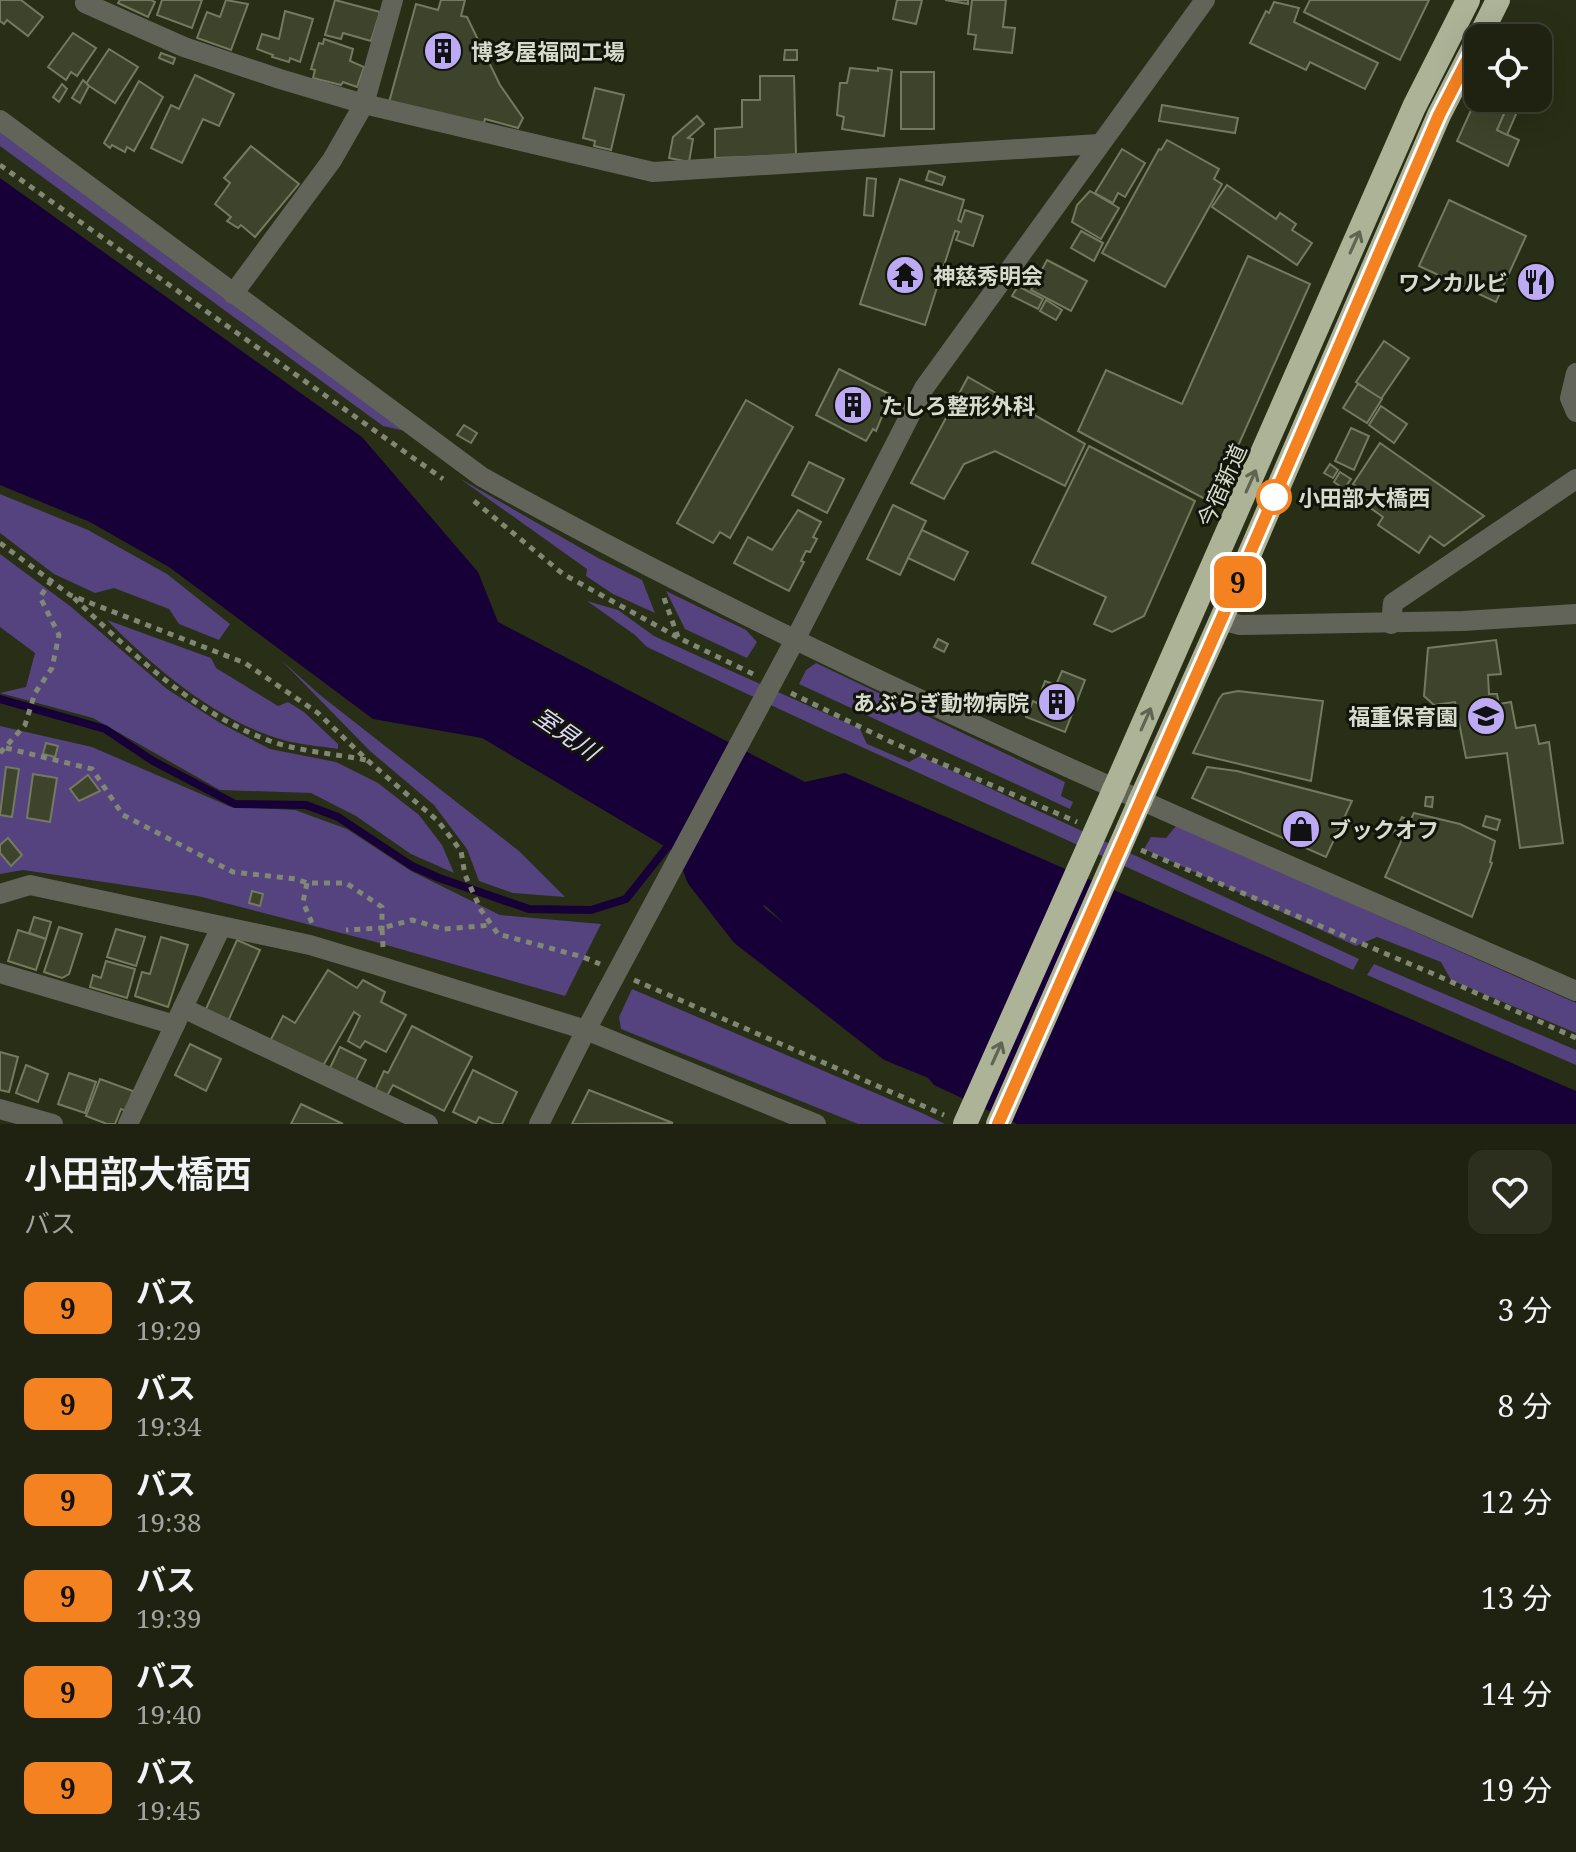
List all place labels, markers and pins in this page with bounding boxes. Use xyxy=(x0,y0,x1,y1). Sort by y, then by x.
building icon: 博多屋福岡工場 xyxy=(422,30,464,72)
place label: 博多屋福岡工場 xyxy=(471,36,625,66)
temple icon: 神慈秀明会 xyxy=(884,254,926,296)
place label: 神慈秀明会 xyxy=(933,260,1043,290)
restaurant icon: ワンカルビ xyxy=(1515,261,1557,303)
place label: ワンカルビ xyxy=(1398,267,1508,297)
building icon: たしろ整形外科 xyxy=(832,384,874,426)
place label: たしろ整形外科 xyxy=(881,390,1035,420)
marker: 小田部大橋西 xyxy=(1257,480,1291,514)
place label: 小田部大橋西 xyxy=(1298,482,1430,512)
building icon: あぶらぎ動物病院 xyxy=(1036,681,1078,723)
place label: あぶらぎ動物病院 xyxy=(853,687,1029,717)
school or university icon: 福重保育園 xyxy=(1465,695,1507,737)
place label: 福重保育園 xyxy=(1348,701,1458,731)
shop icon: ブックオフ xyxy=(1280,808,1322,850)
place label: ブックオフ xyxy=(1329,814,1439,844)

